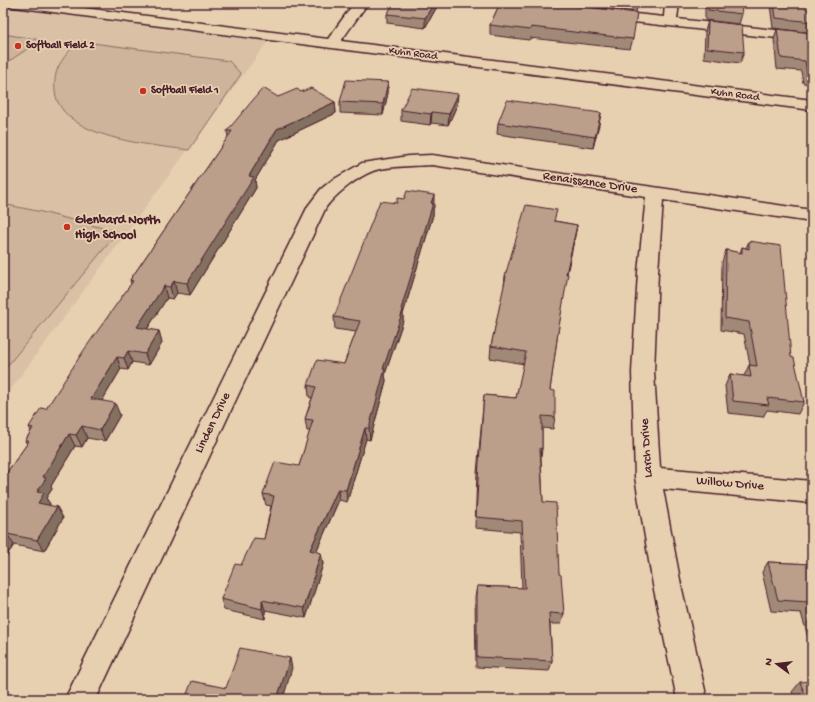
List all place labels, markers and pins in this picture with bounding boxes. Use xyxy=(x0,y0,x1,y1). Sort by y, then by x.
place label: Softball Field 2 xyxy=(26,39,95,52)
marker: Softball Field 2 xyxy=(13,41,23,51)
place label: Softball Field 1 xyxy=(151,84,219,97)
marker: Softball Field 1 xyxy=(138,86,148,96)
place label: Glenbard North High School xyxy=(75,213,160,243)
marker: Glenbard North High School xyxy=(62,222,72,232)

